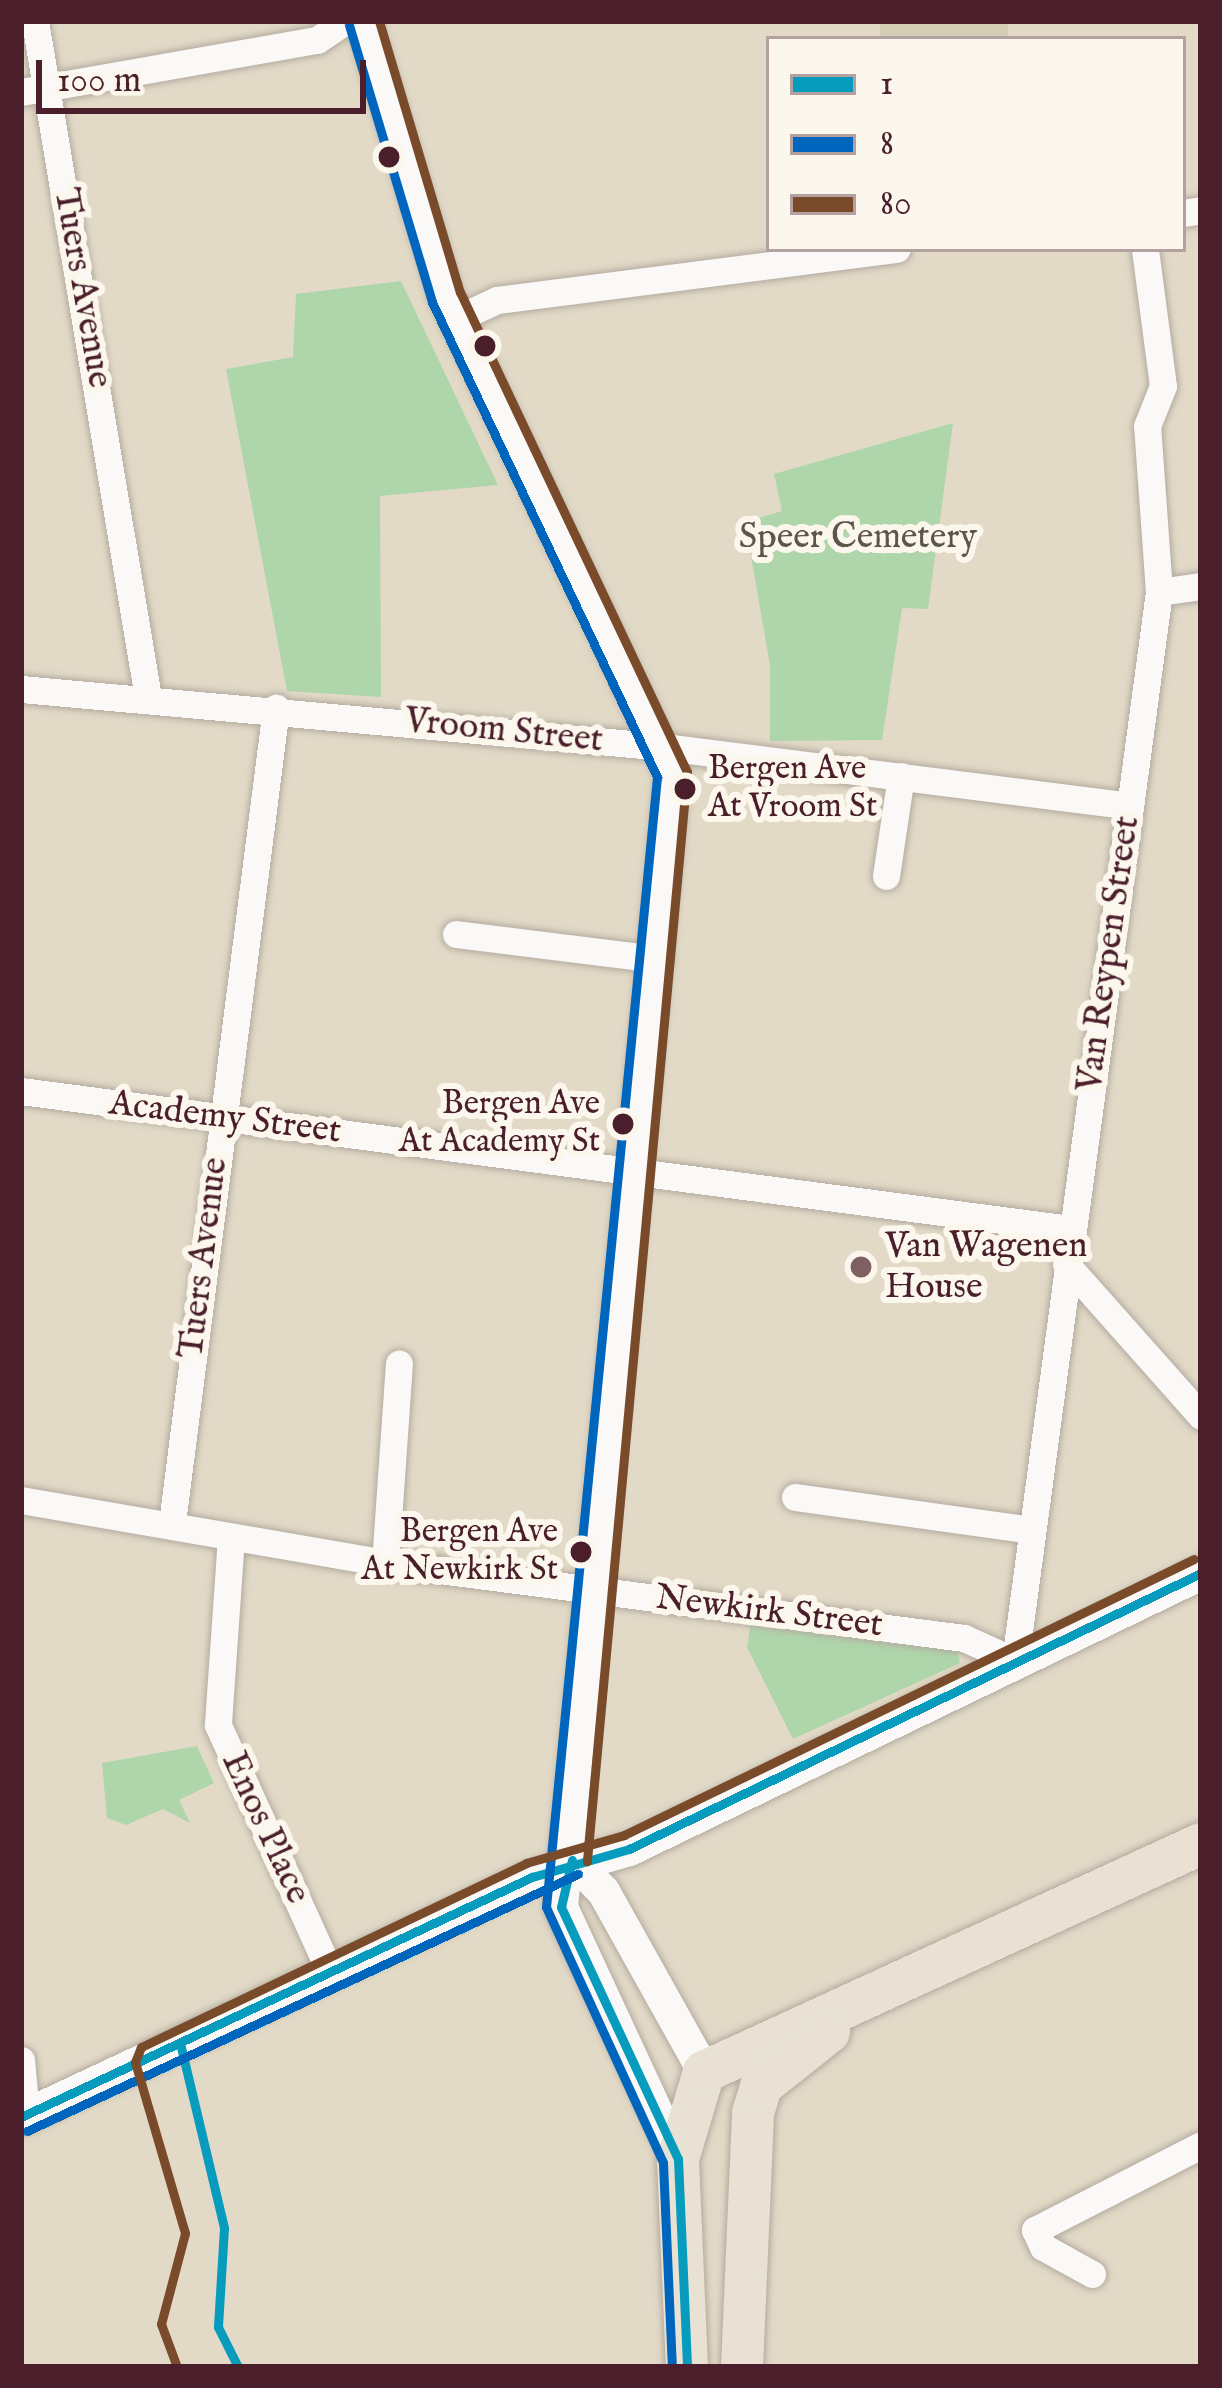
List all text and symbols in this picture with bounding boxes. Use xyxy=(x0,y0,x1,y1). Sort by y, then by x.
scale bar xyxy=(42,36,372,110)
legend xyxy=(766,36,1186,252)
text: 100 m xyxy=(57,58,141,104)
text: 1 xyxy=(880,61,893,107)
text: 8 xyxy=(880,121,894,167)
unlabelled marker xyxy=(378,146,400,168)
text: 80 xyxy=(880,181,912,227)
street label: Tuers Avenue xyxy=(43,185,121,391)
unlabelled marker xyxy=(474,335,496,357)
park label: Speer Cemetery xyxy=(739,516,977,560)
street label: Vroom Street xyxy=(403,699,605,763)
place label: Bergen Ave At Vroom St xyxy=(708,750,877,828)
marker: Bergen Ave At Vroom St xyxy=(674,778,696,800)
street label: Van Reypen Street xyxy=(1068,813,1150,1095)
street label: Academy Street xyxy=(106,1082,344,1154)
place label: Bergen Ave At Academy St xyxy=(399,1085,600,1163)
marker: Bergen Ave At Academy St xyxy=(612,1113,634,1135)
street label: Tuers Avenue xyxy=(170,1155,238,1361)
place label: Van Wagenen House xyxy=(885,1224,1087,1309)
marker: Van Wagenen House xyxy=(848,1254,874,1280)
place label: Bergen Ave At Newkirk St xyxy=(361,1513,558,1591)
marker: Bergen Ave At Newkirk St xyxy=(570,1541,592,1563)
street label: Newkirk Street xyxy=(653,1577,885,1647)
street label: Enos Place xyxy=(211,1745,319,1911)

